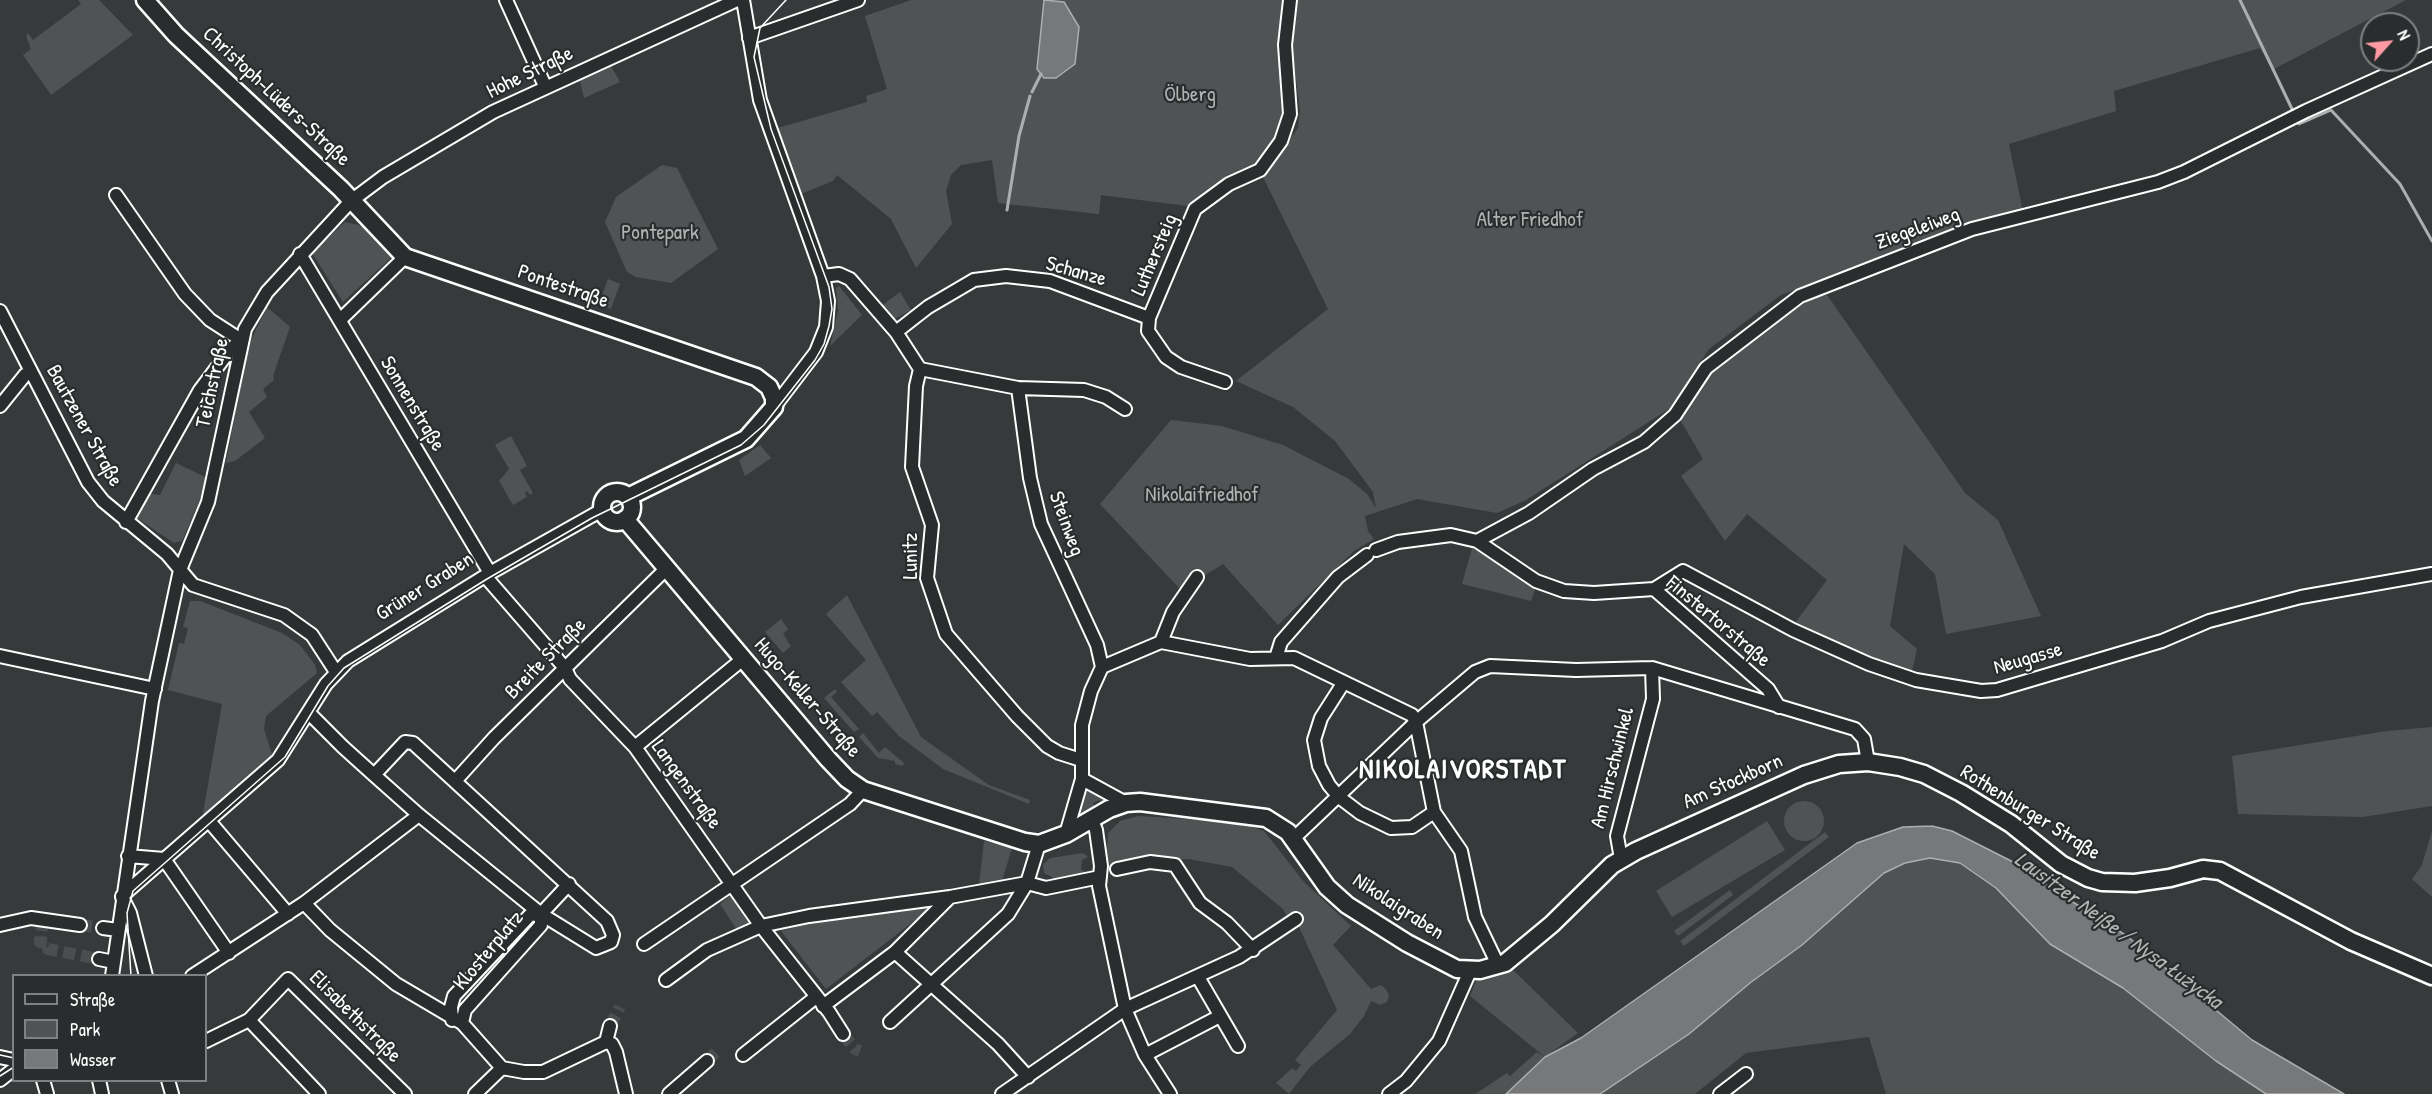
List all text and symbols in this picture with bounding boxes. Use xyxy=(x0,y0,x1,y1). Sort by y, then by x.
north arrow xyxy=(2360,12,2420,72)
street label: Christoph-Lüders-Straße xyxy=(197,22,355,172)
text: N xyxy=(2393,26,2416,44)
street label: Hohe Straße xyxy=(483,41,577,105)
park label: Ölberg xyxy=(1164,82,1216,108)
street label: Ziegeleiweg xyxy=(1873,202,1963,256)
park label: Alter Friedhof xyxy=(1477,207,1583,233)
street label: Luthersteig xyxy=(1127,210,1183,300)
park label: Pontepark xyxy=(621,220,699,246)
street label: Schanze xyxy=(1043,251,1109,293)
street label: Pontestraße xyxy=(514,260,612,314)
street label: Teichstraße xyxy=(191,336,235,430)
street label: Sonnenstraße xyxy=(374,352,450,456)
street label: Bautzener Straße xyxy=(40,361,128,491)
park label: Nikolaifriedhof xyxy=(1145,482,1259,508)
street label: Steinweg xyxy=(1043,488,1089,560)
street label: Lunitz xyxy=(898,533,924,579)
street label: Grüner Graben xyxy=(372,547,478,627)
street label: Finstertorstraße xyxy=(1661,571,1775,673)
street label: Breite Straße xyxy=(500,613,592,705)
street label: Hugo-Keller-Straße xyxy=(748,633,866,763)
street label: Neugasse xyxy=(1991,637,2065,681)
street label: Am Hirschwinkel xyxy=(1586,705,1640,831)
street label: Langenstraße xyxy=(645,736,727,834)
street label: Am Stockborn xyxy=(1679,749,1787,815)
district label: NIKOLAIVORSTADT xyxy=(1359,755,1567,787)
street label: Rothenburger Straße xyxy=(1955,760,2105,866)
water label: Lausitzer Neiße / Nysa Łużycka xyxy=(2009,847,2227,1015)
street label: Nikolaigraben xyxy=(1348,868,1448,946)
street label: Klosterplatz xyxy=(449,906,529,996)
street label: Elisabethstraße xyxy=(304,966,406,1068)
legend xyxy=(12,974,207,1082)
text: Straße xyxy=(70,987,115,1012)
text: Park xyxy=(70,1017,100,1042)
text: Wasser xyxy=(70,1047,116,1072)

